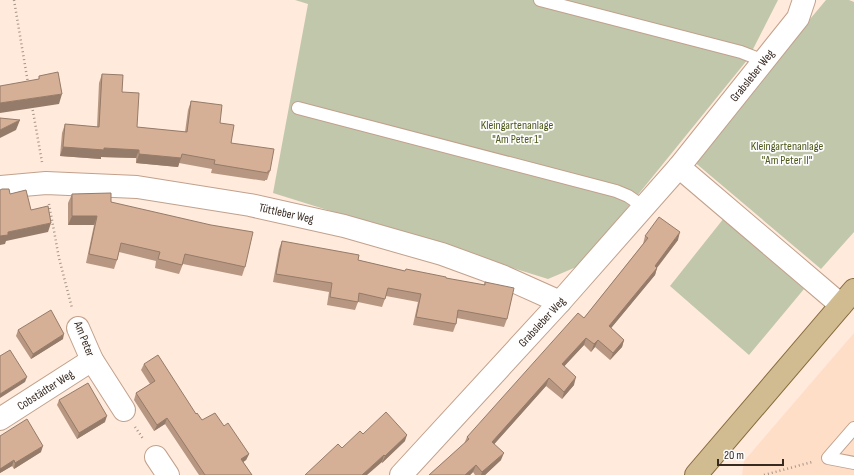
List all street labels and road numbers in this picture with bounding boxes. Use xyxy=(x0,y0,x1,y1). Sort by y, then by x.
street label: Grabsleber Weg xyxy=(727,46,778,105)
street label: Tüttleber Weg xyxy=(258,200,316,227)
street label: Grabsleber Weg xyxy=(515,294,569,350)
street label: Am Peter xyxy=(70,318,98,359)
street label: Cobstädter Weg xyxy=(14,366,77,414)

